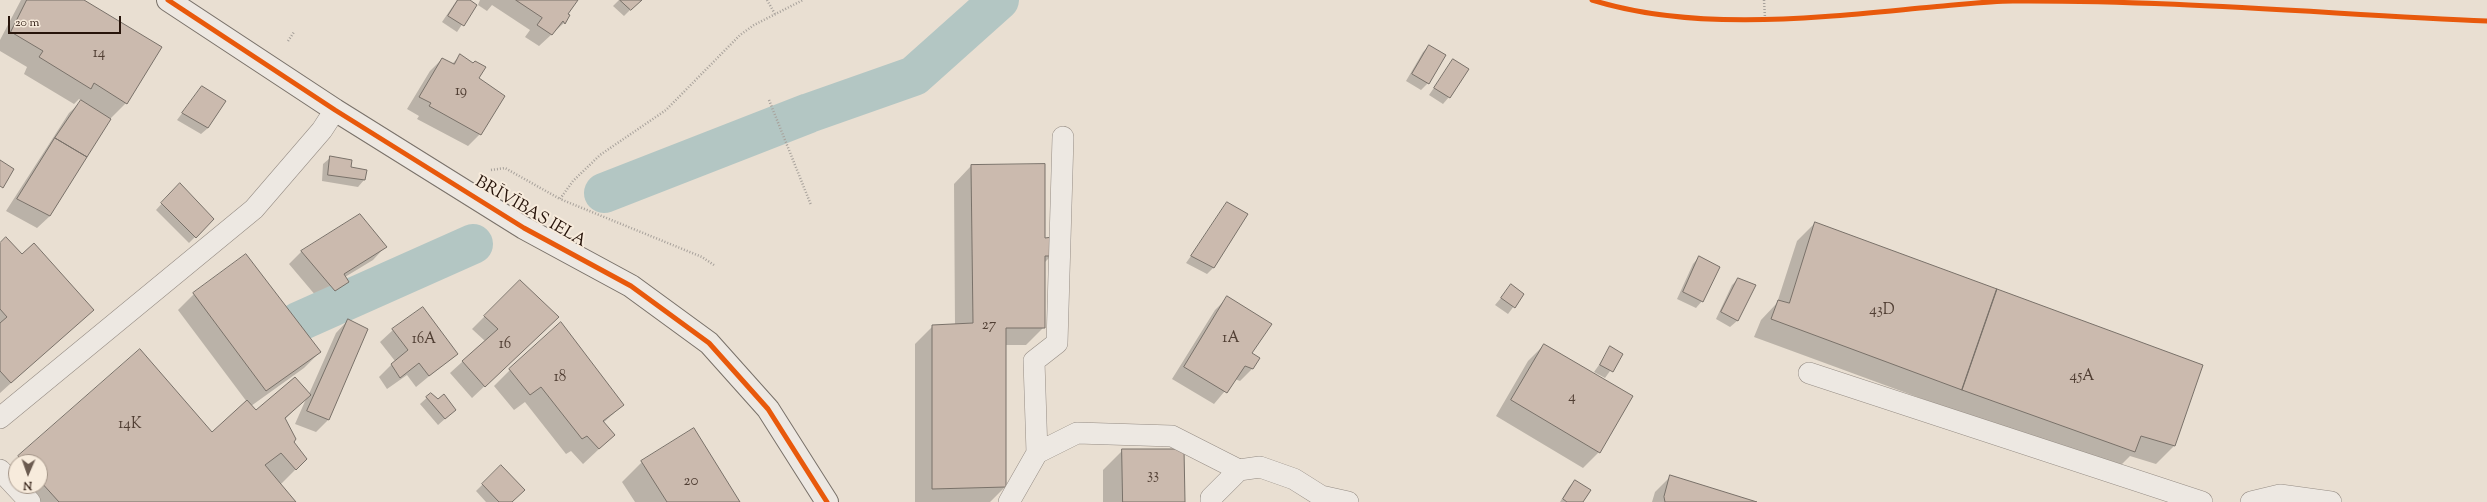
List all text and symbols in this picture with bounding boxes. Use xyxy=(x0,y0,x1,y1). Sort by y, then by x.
scale bar xyxy=(10,8,123,34)
text: 20 m xyxy=(15,14,39,32)
house number: 14 xyxy=(93,45,105,63)
house number: 19 xyxy=(455,83,467,101)
street label: BRĪVĪBAS IELA xyxy=(471,173,589,253)
house number: 43D xyxy=(1869,302,1895,320)
house number: 27 xyxy=(982,317,996,335)
house number: 1A xyxy=(1222,330,1240,348)
house number: 16A xyxy=(412,331,436,349)
house number: 16 xyxy=(499,336,511,354)
house number: 45A xyxy=(2070,368,2094,386)
house number: 18 xyxy=(554,369,566,387)
house number: 4 xyxy=(1568,389,1576,407)
house number: 14K xyxy=(118,416,142,434)
north arrow xyxy=(8,454,48,494)
house number: 33 xyxy=(1147,467,1159,485)
house number: 20 xyxy=(684,473,698,491)
text: N xyxy=(23,477,32,493)

